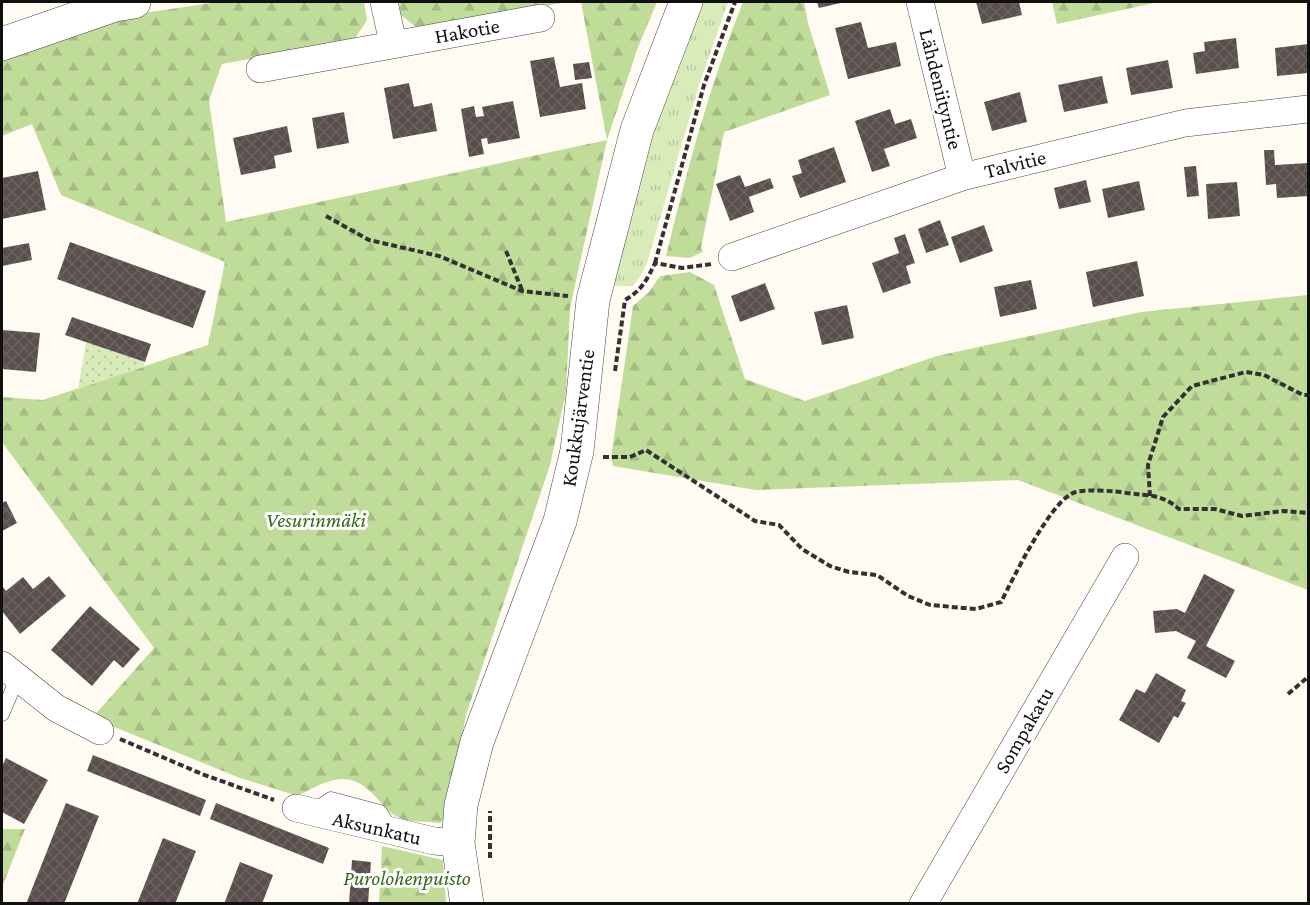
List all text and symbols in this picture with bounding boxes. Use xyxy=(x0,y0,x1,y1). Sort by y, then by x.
street label: Hakotie xyxy=(433,13,501,49)
street label: Lähdeniityntie xyxy=(914,26,968,152)
street label: Talvitie xyxy=(982,145,1048,183)
street label: Koukkujärventie xyxy=(556,348,600,488)
park label: Vesurinmäki xyxy=(266,508,366,532)
street label: Sompakatu xyxy=(990,683,1058,777)
street label: Aksunkatu xyxy=(330,806,424,850)
park label: Purolohenpuisto xyxy=(343,866,471,890)

